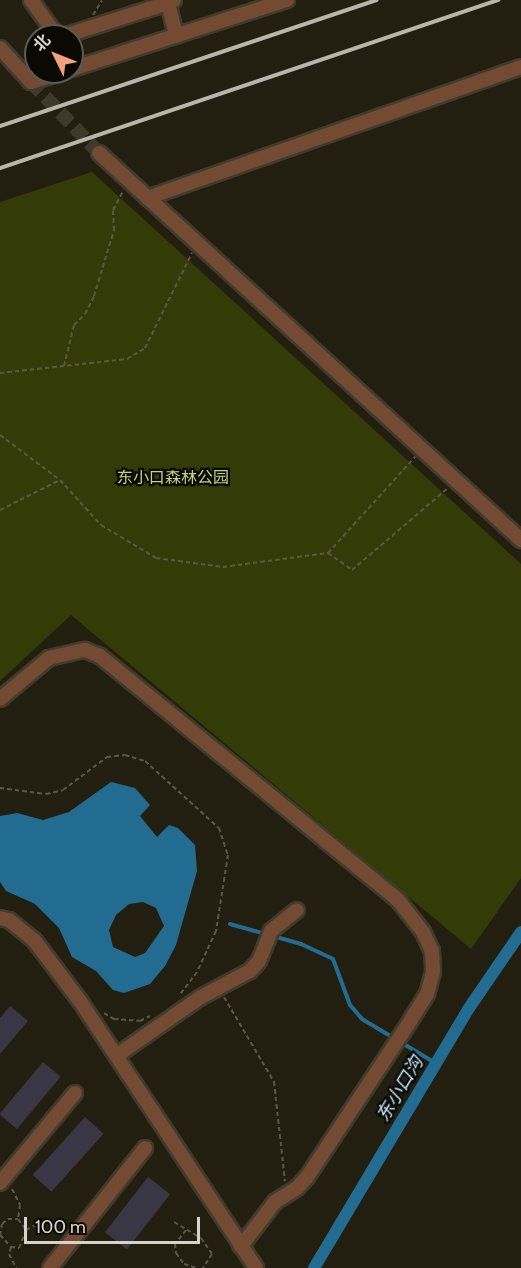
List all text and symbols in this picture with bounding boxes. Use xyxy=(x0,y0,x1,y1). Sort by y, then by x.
north arrow xyxy=(24,24,84,84)
text: 北 xyxy=(30,30,54,55)
park label: 东小口森林公园 xyxy=(117,468,229,488)
water label: 东小口沟 xyxy=(372,1053,428,1125)
scale bar xyxy=(27,1205,202,1243)
text: 100 m xyxy=(35,1216,86,1238)

